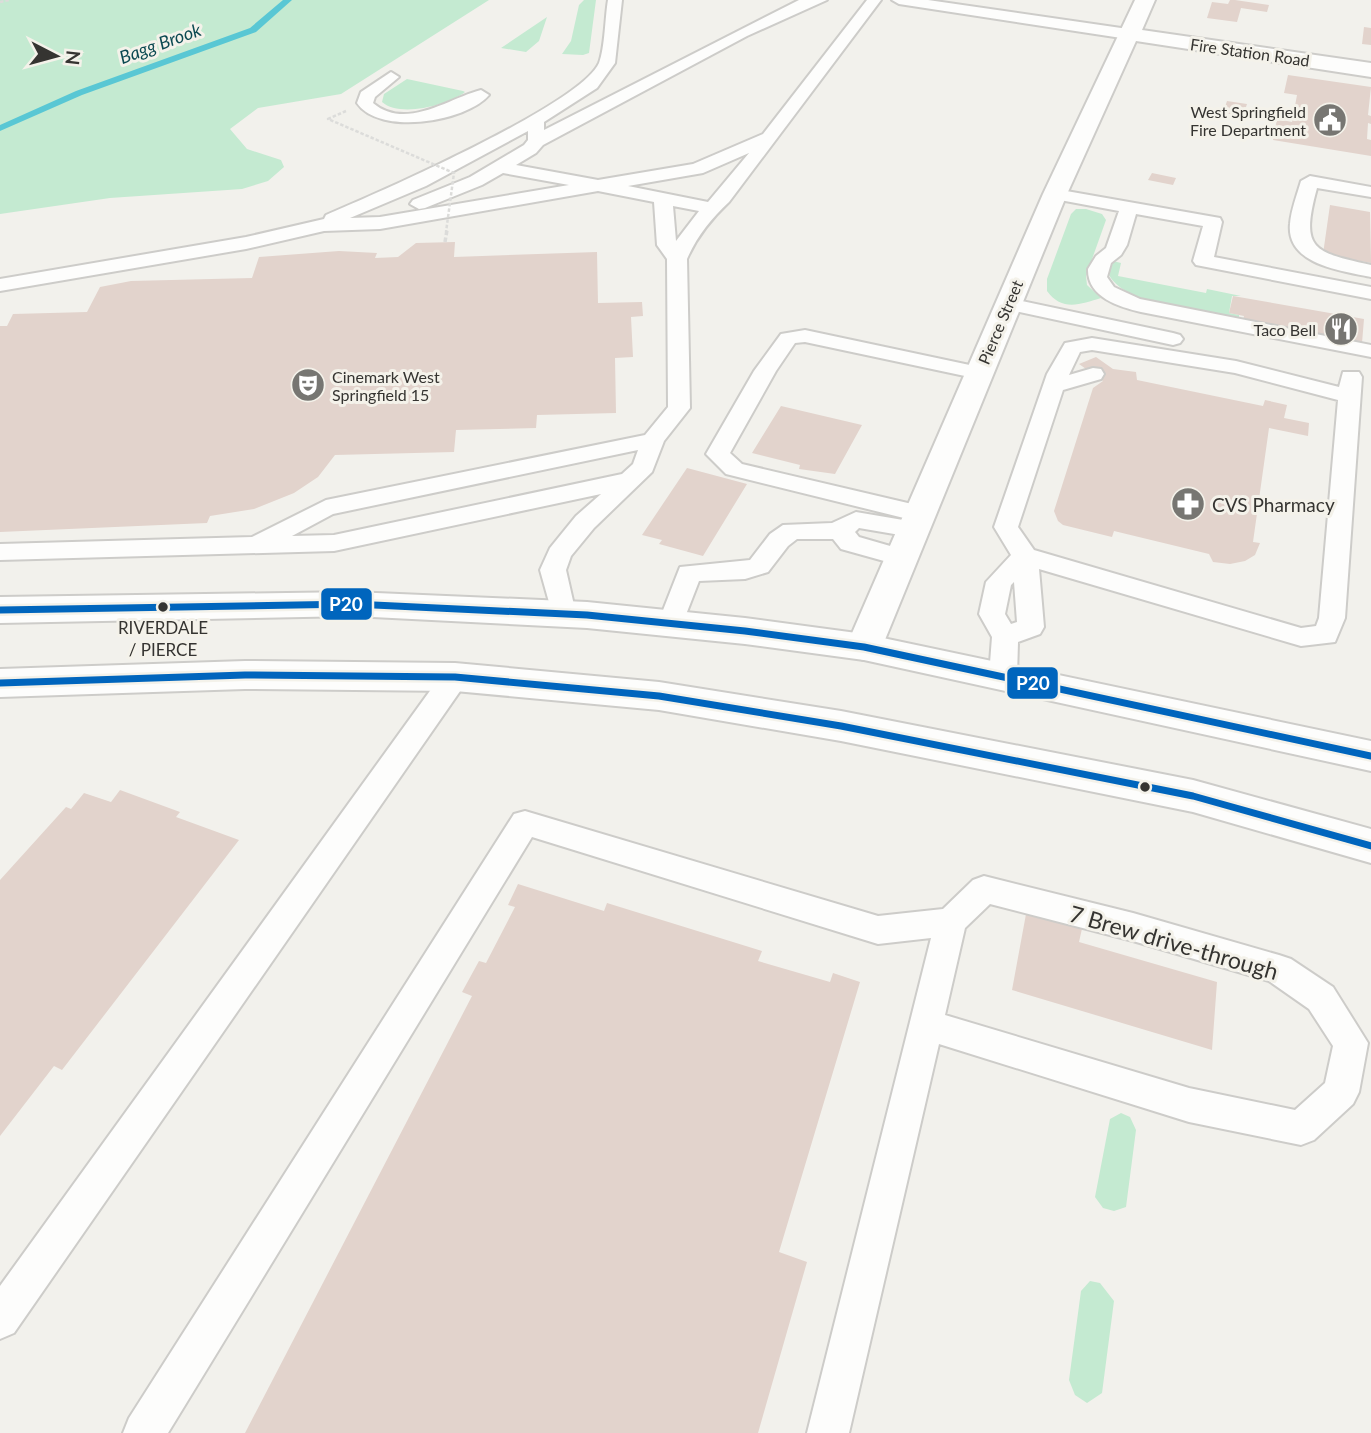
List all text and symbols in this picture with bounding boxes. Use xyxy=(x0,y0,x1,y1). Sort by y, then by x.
water label: Bagg Brook xyxy=(116,18,204,68)
north arrow xyxy=(21,21,91,91)
street label: Fire Station Road xyxy=(1189,34,1311,70)
text: N xyxy=(61,49,86,66)
public building icon: West Springfield Fire Department xyxy=(1311,101,1349,139)
place label: West Springfield Fire Department xyxy=(1190,102,1306,139)
street label: Pierce Street xyxy=(974,277,1026,367)
restaurant icon: Taco Bell xyxy=(1322,310,1360,348)
place label: Taco Bell xyxy=(1254,320,1316,339)
theatre icon: Cinemark West Springfield 15 xyxy=(289,366,327,404)
place label: Cinemark West Springfield 15 xyxy=(332,367,440,404)
pharmacy icon: CVS Pharmacy xyxy=(1169,485,1207,523)
place label: CVS Pharmacy xyxy=(1212,493,1335,516)
line badge: P20 xyxy=(320,587,373,621)
text: P20 xyxy=(329,592,363,615)
marker: RIVERDALE / PIERCE xyxy=(156,600,170,614)
place label: RIVERDALE / PIERCE xyxy=(118,617,208,660)
line badge: P20 xyxy=(1006,666,1059,700)
text: P20 xyxy=(1016,671,1050,694)
unlabelled marker xyxy=(1138,780,1152,794)
street label: 7 Brew drive-through xyxy=(1066,899,1282,985)

